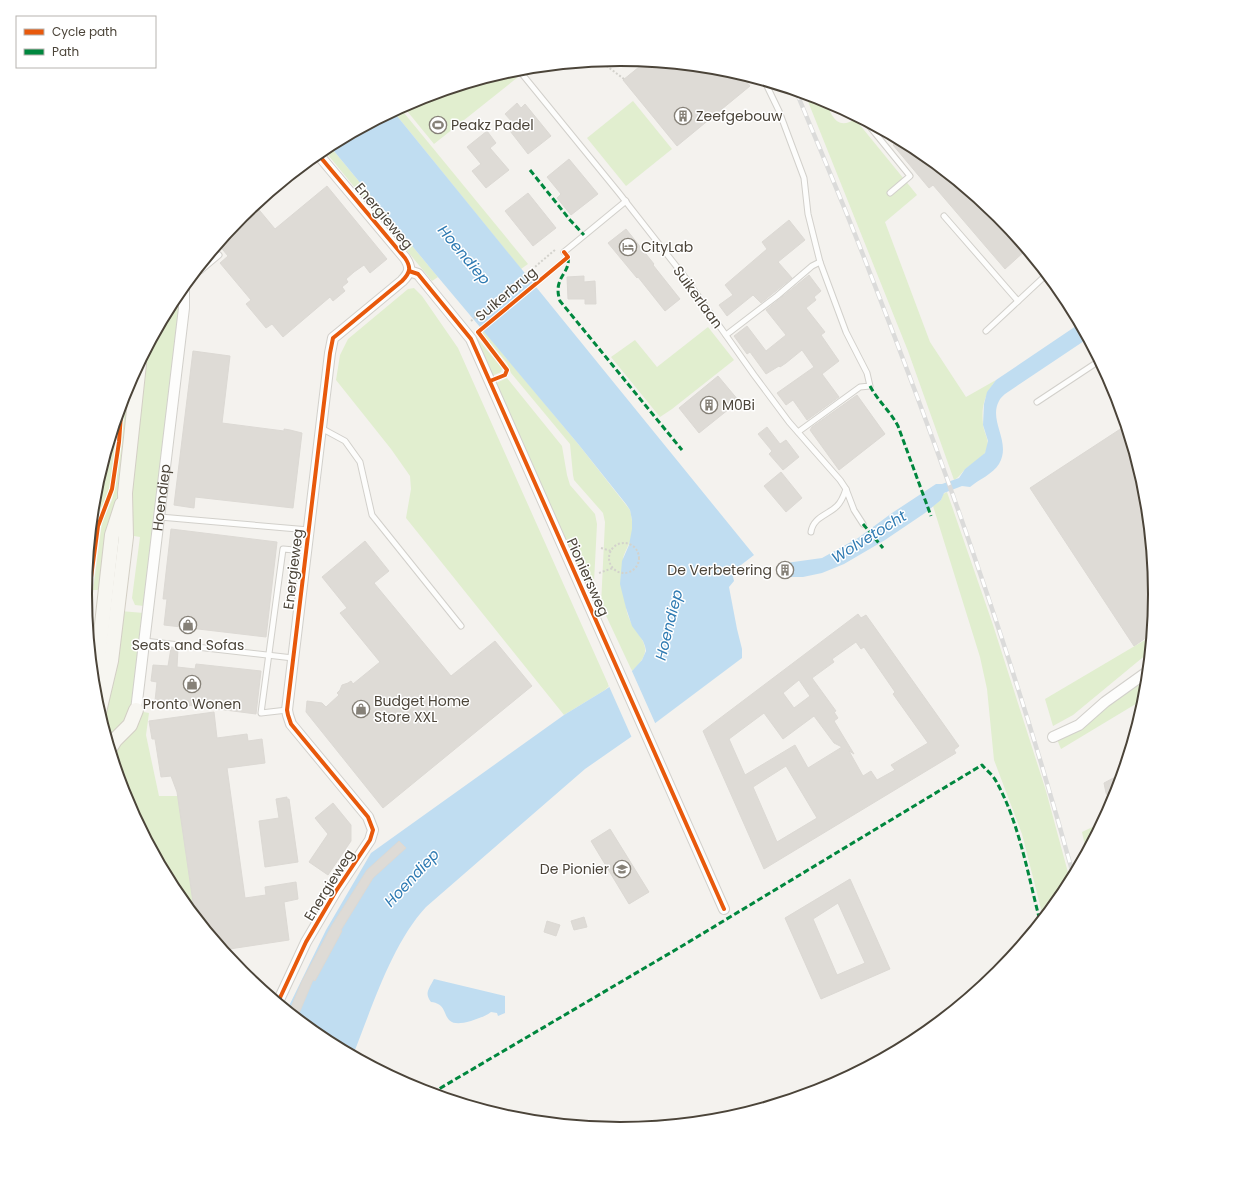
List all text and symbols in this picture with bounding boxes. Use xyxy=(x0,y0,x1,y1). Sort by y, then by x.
legend xyxy=(16,16,156,68)
text: Cycle path xyxy=(52,23,117,40)
text: Path xyxy=(52,43,79,60)
building icon: Zeefgebouw xyxy=(673,106,693,126)
place label: Zeefgebouw xyxy=(696,106,783,126)
sports icon: Peakz Padel xyxy=(428,115,448,135)
place label: Peakz Padel xyxy=(451,115,534,135)
street label: Energieweg xyxy=(350,178,418,254)
water label: Hoendiep xyxy=(433,220,496,289)
hotel icon: CityLab xyxy=(618,237,638,257)
place label: CityLab xyxy=(641,237,693,257)
street label: Suikerbrug xyxy=(471,262,541,326)
street label: Suikerlaan xyxy=(668,262,728,332)
building icon: M0Bi xyxy=(699,395,719,415)
place label: M0Bi xyxy=(722,395,755,415)
street label: Hoendiep xyxy=(147,463,175,532)
water label: Wolvetocht xyxy=(827,505,911,568)
street label: Energieweg xyxy=(278,527,308,611)
street label: Pioniersweg xyxy=(562,535,614,619)
place label: De Verbetering xyxy=(667,560,772,580)
building icon: De Verbetering xyxy=(775,560,795,580)
water label: Hoendiep xyxy=(650,587,687,662)
shop icon: Seats and Sofas xyxy=(178,615,198,635)
place label: Seats and Sofas xyxy=(132,635,244,655)
shop icon: Pronto Wonen xyxy=(182,674,202,694)
place label: Budget Home Store XXL xyxy=(374,691,470,727)
place label: Pronto Wonen xyxy=(143,694,241,714)
shop icon: Budget Home Store XXL xyxy=(351,699,371,719)
water label: Hoendiep xyxy=(379,844,444,911)
street label: Energieweg xyxy=(299,845,359,925)
place label: De Pionier xyxy=(540,859,609,879)
school or university icon: De Pionier xyxy=(612,859,632,879)

